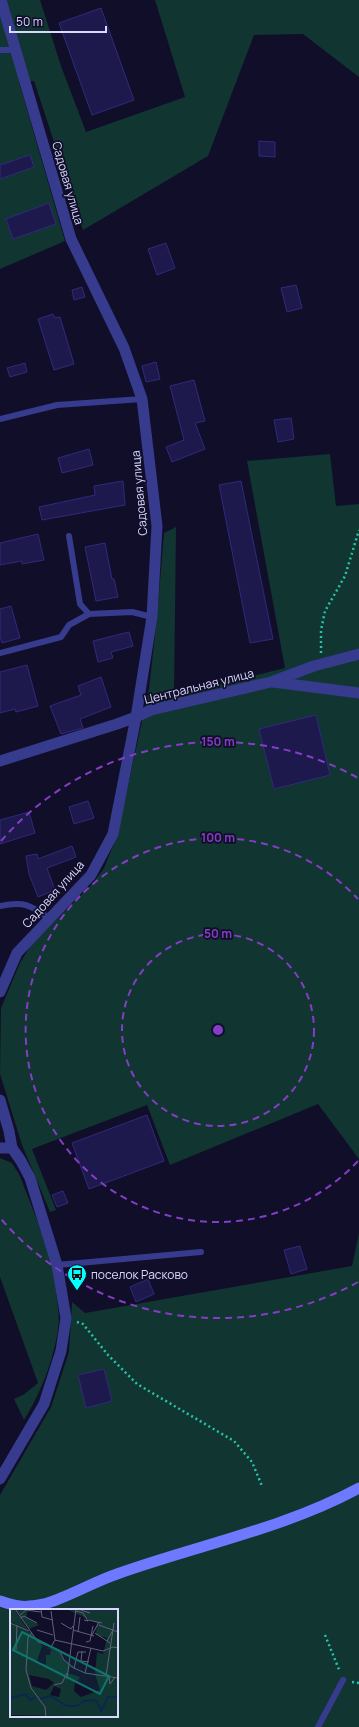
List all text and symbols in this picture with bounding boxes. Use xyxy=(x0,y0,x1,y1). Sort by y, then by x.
scale bar xyxy=(10,8,106,34)
text: 50 m xyxy=(16,13,43,30)
street label: Садовая улица xyxy=(48,140,88,226)
street label: Садовая улица xyxy=(127,450,151,536)
street label: Центральная улица xyxy=(142,664,256,708)
text: 150 m xyxy=(201,733,235,750)
text: 100 m xyxy=(201,829,235,846)
street label: Садовая улица xyxy=(18,857,88,931)
text: 50 m xyxy=(204,925,232,942)
centre of rings xyxy=(211,1023,225,1037)
bus stop icon: поселок Расково xyxy=(66,1263,88,1291)
place label: поселок Расково xyxy=(91,1266,188,1283)
inset map xyxy=(10,1609,118,1717)

